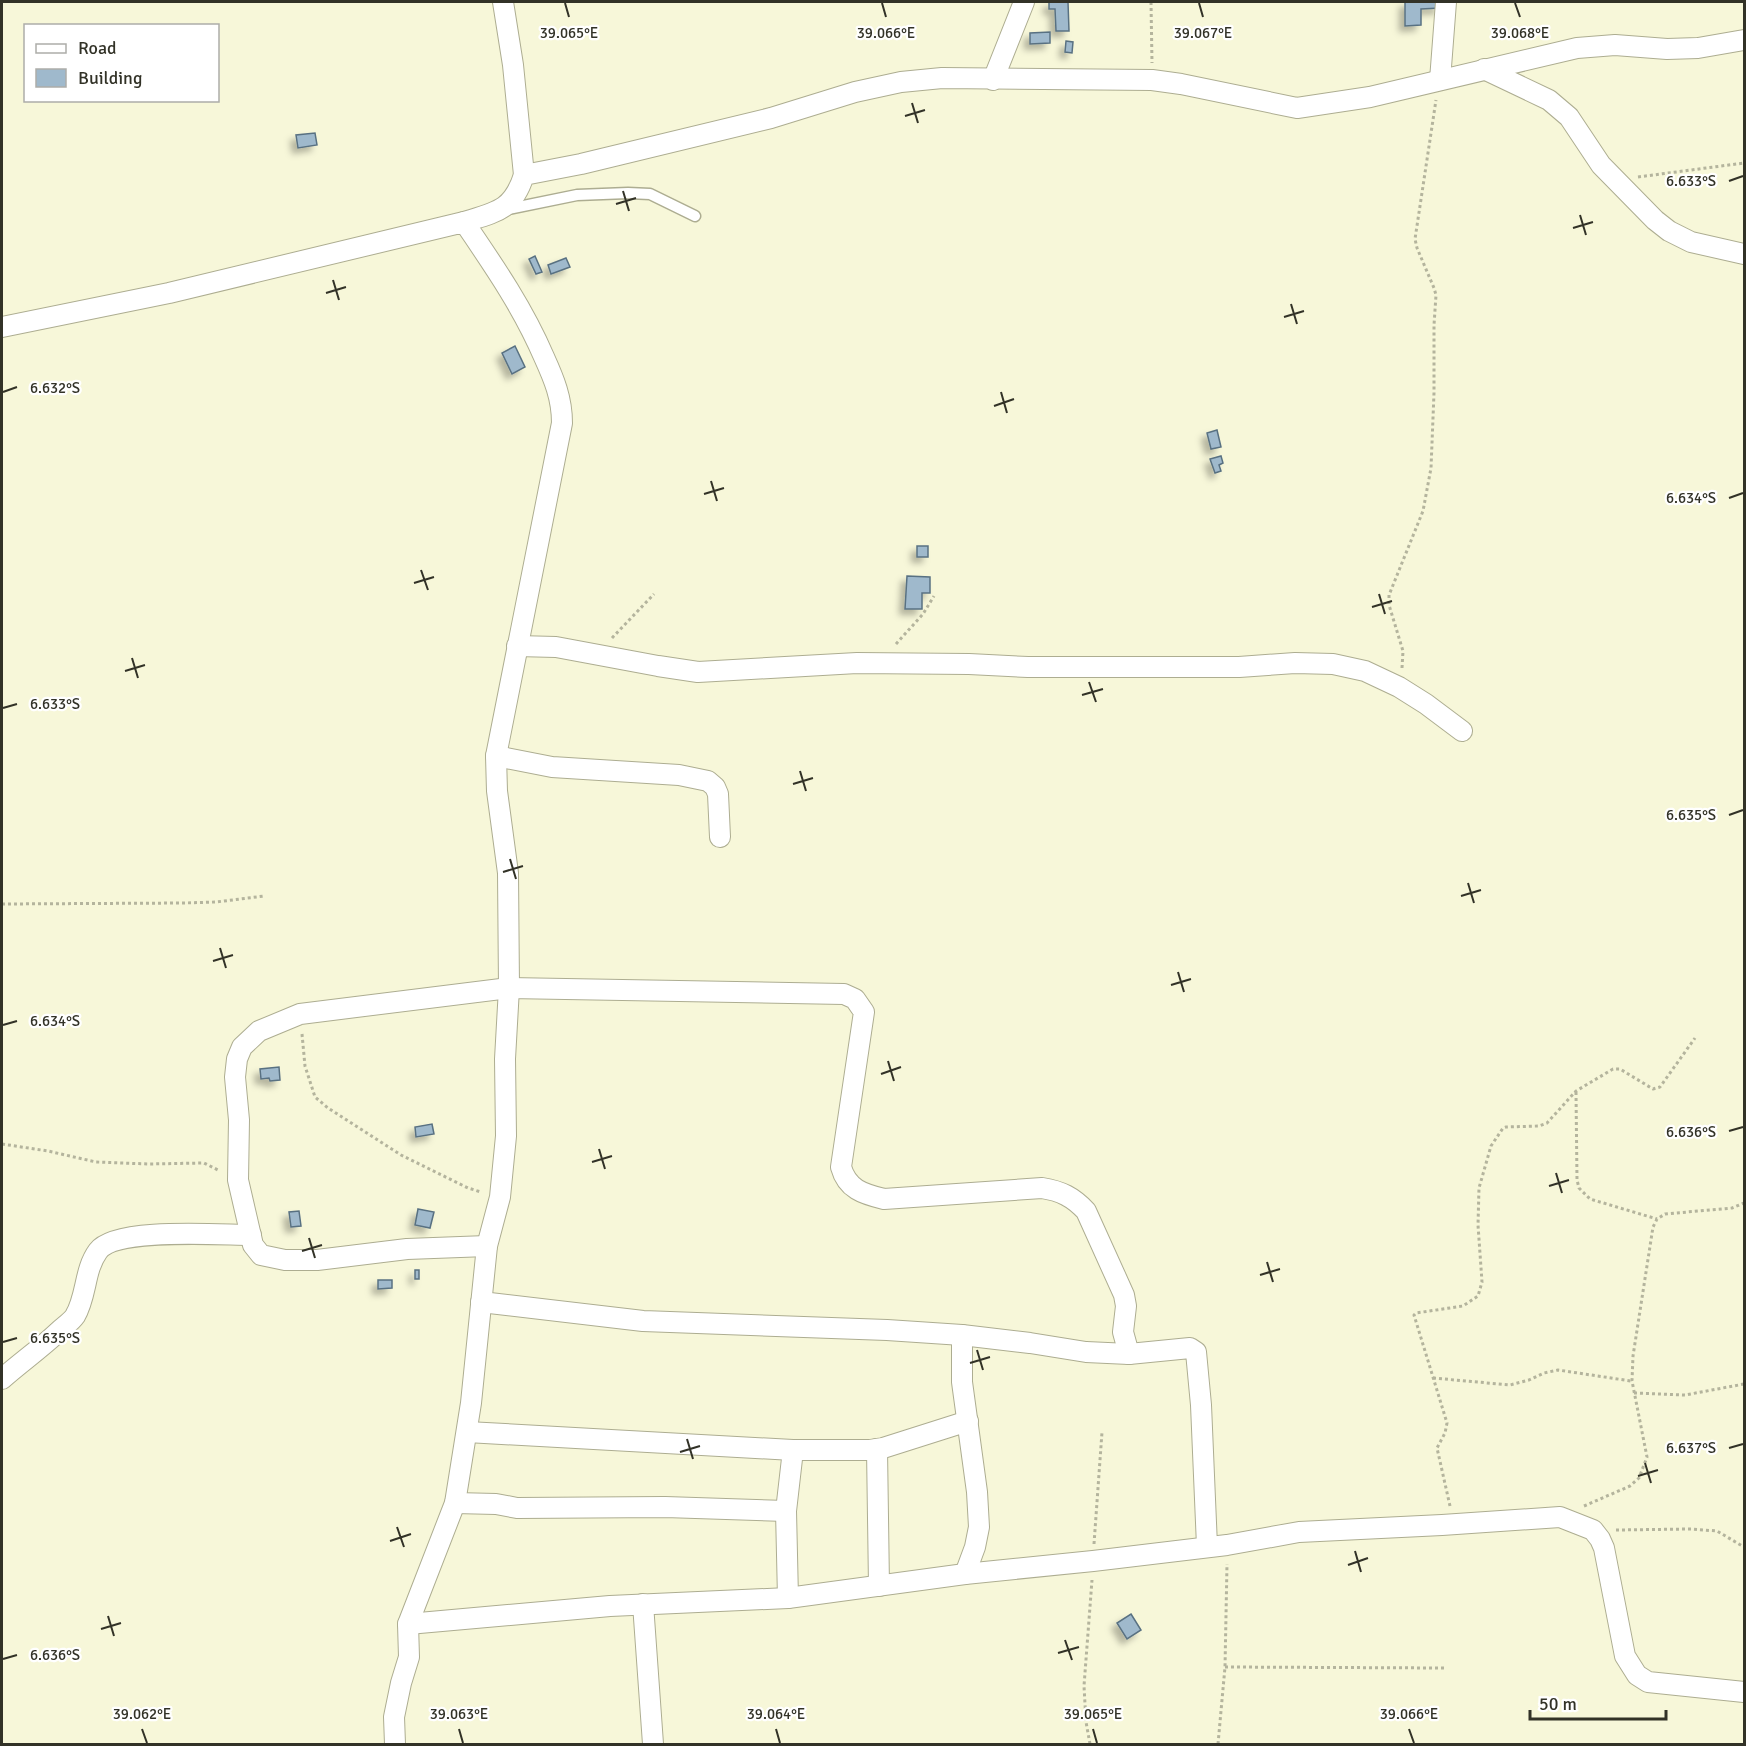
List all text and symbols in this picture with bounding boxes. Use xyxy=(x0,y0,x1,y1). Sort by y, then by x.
legend xyxy=(24,24,219,102)
text: 39.065°E xyxy=(540,24,598,42)
text: 39.066°E xyxy=(857,24,915,42)
text: 39.067°E xyxy=(1174,24,1232,42)
text: 39.068°E xyxy=(1491,24,1549,42)
text: Road xyxy=(78,37,117,59)
text: Building xyxy=(78,67,142,89)
text: 6.633°S xyxy=(1666,172,1716,190)
text: 6.632°S xyxy=(30,379,80,397)
text: 6.634°S xyxy=(1666,489,1716,507)
text: 6.633°S xyxy=(30,695,80,713)
text: 6.635°S xyxy=(1666,806,1716,824)
text: 6.634°S xyxy=(30,1012,80,1030)
text: 6.636°S xyxy=(1666,1123,1716,1141)
text: 6.635°S xyxy=(30,1329,80,1347)
text: 6.637°S xyxy=(1666,1439,1716,1457)
text: 6.636°S xyxy=(30,1646,80,1664)
scale bar xyxy=(1530,1683,1666,1721)
text: 50 m xyxy=(1539,1693,1577,1715)
text: 39.062°E xyxy=(113,1705,171,1723)
text: 39.063°E xyxy=(430,1705,488,1723)
text: 39.064°E xyxy=(747,1705,805,1723)
text: 39.065°E xyxy=(1064,1705,1122,1723)
text: 39.066°E xyxy=(1380,1705,1438,1723)

